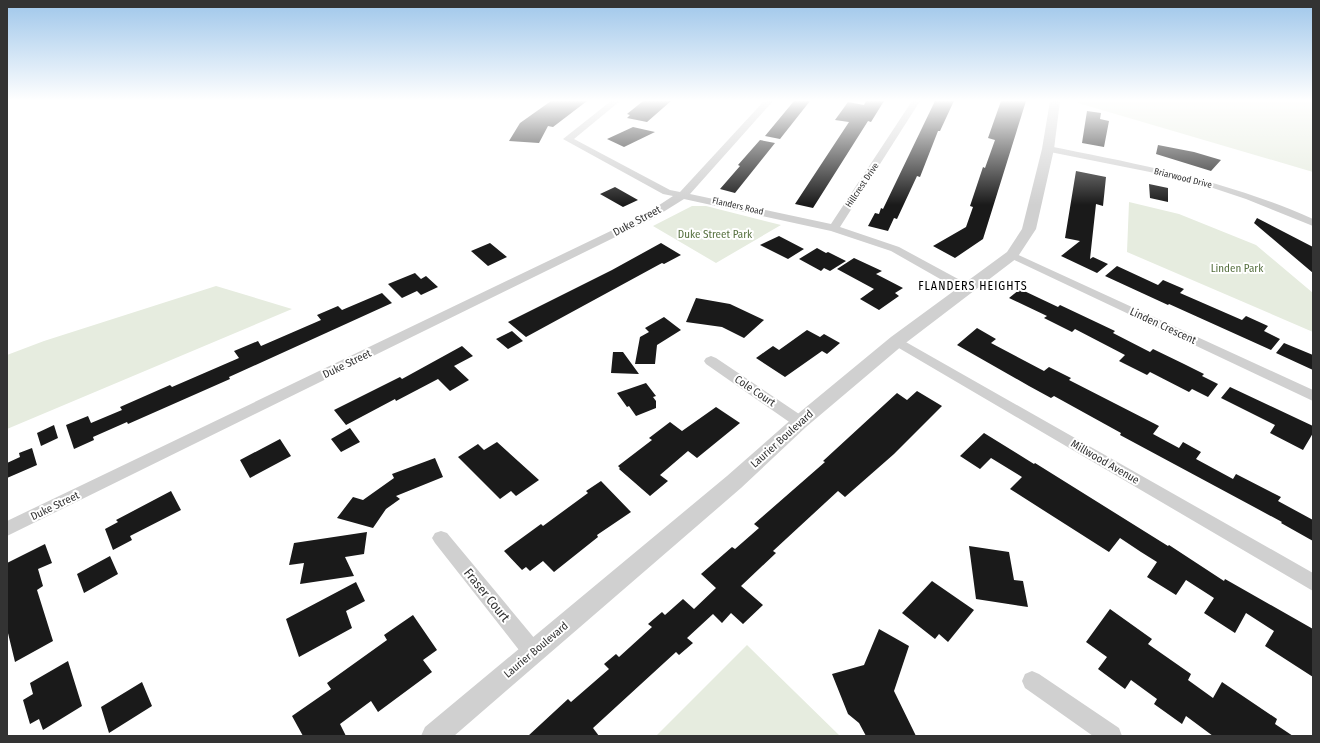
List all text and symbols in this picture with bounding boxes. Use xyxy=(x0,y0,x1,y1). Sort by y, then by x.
street label: Hillcrest Drive xyxy=(843,160,881,209)
street label: Briarwood Drive xyxy=(1153,166,1213,190)
street label: Flanders Road xyxy=(711,195,765,217)
street label: Duke Street xyxy=(611,203,663,239)
park label: Duke Street Park xyxy=(678,228,753,241)
park label: Linden Park xyxy=(1211,262,1264,275)
district label: FLANDERS HEIGHTS xyxy=(918,279,1028,293)
street label: Linden Crescent xyxy=(1128,305,1199,347)
street label: Duke Street xyxy=(321,347,374,381)
street label: Cole Court xyxy=(732,373,778,410)
street label: Laurier Boulevard xyxy=(748,407,816,471)
street label: Millwood Avenue xyxy=(1069,437,1141,487)
street label: Duke Street xyxy=(29,489,82,523)
street label: Fraser Court xyxy=(461,565,513,625)
street label: Laurier Boulevard xyxy=(501,619,571,681)

